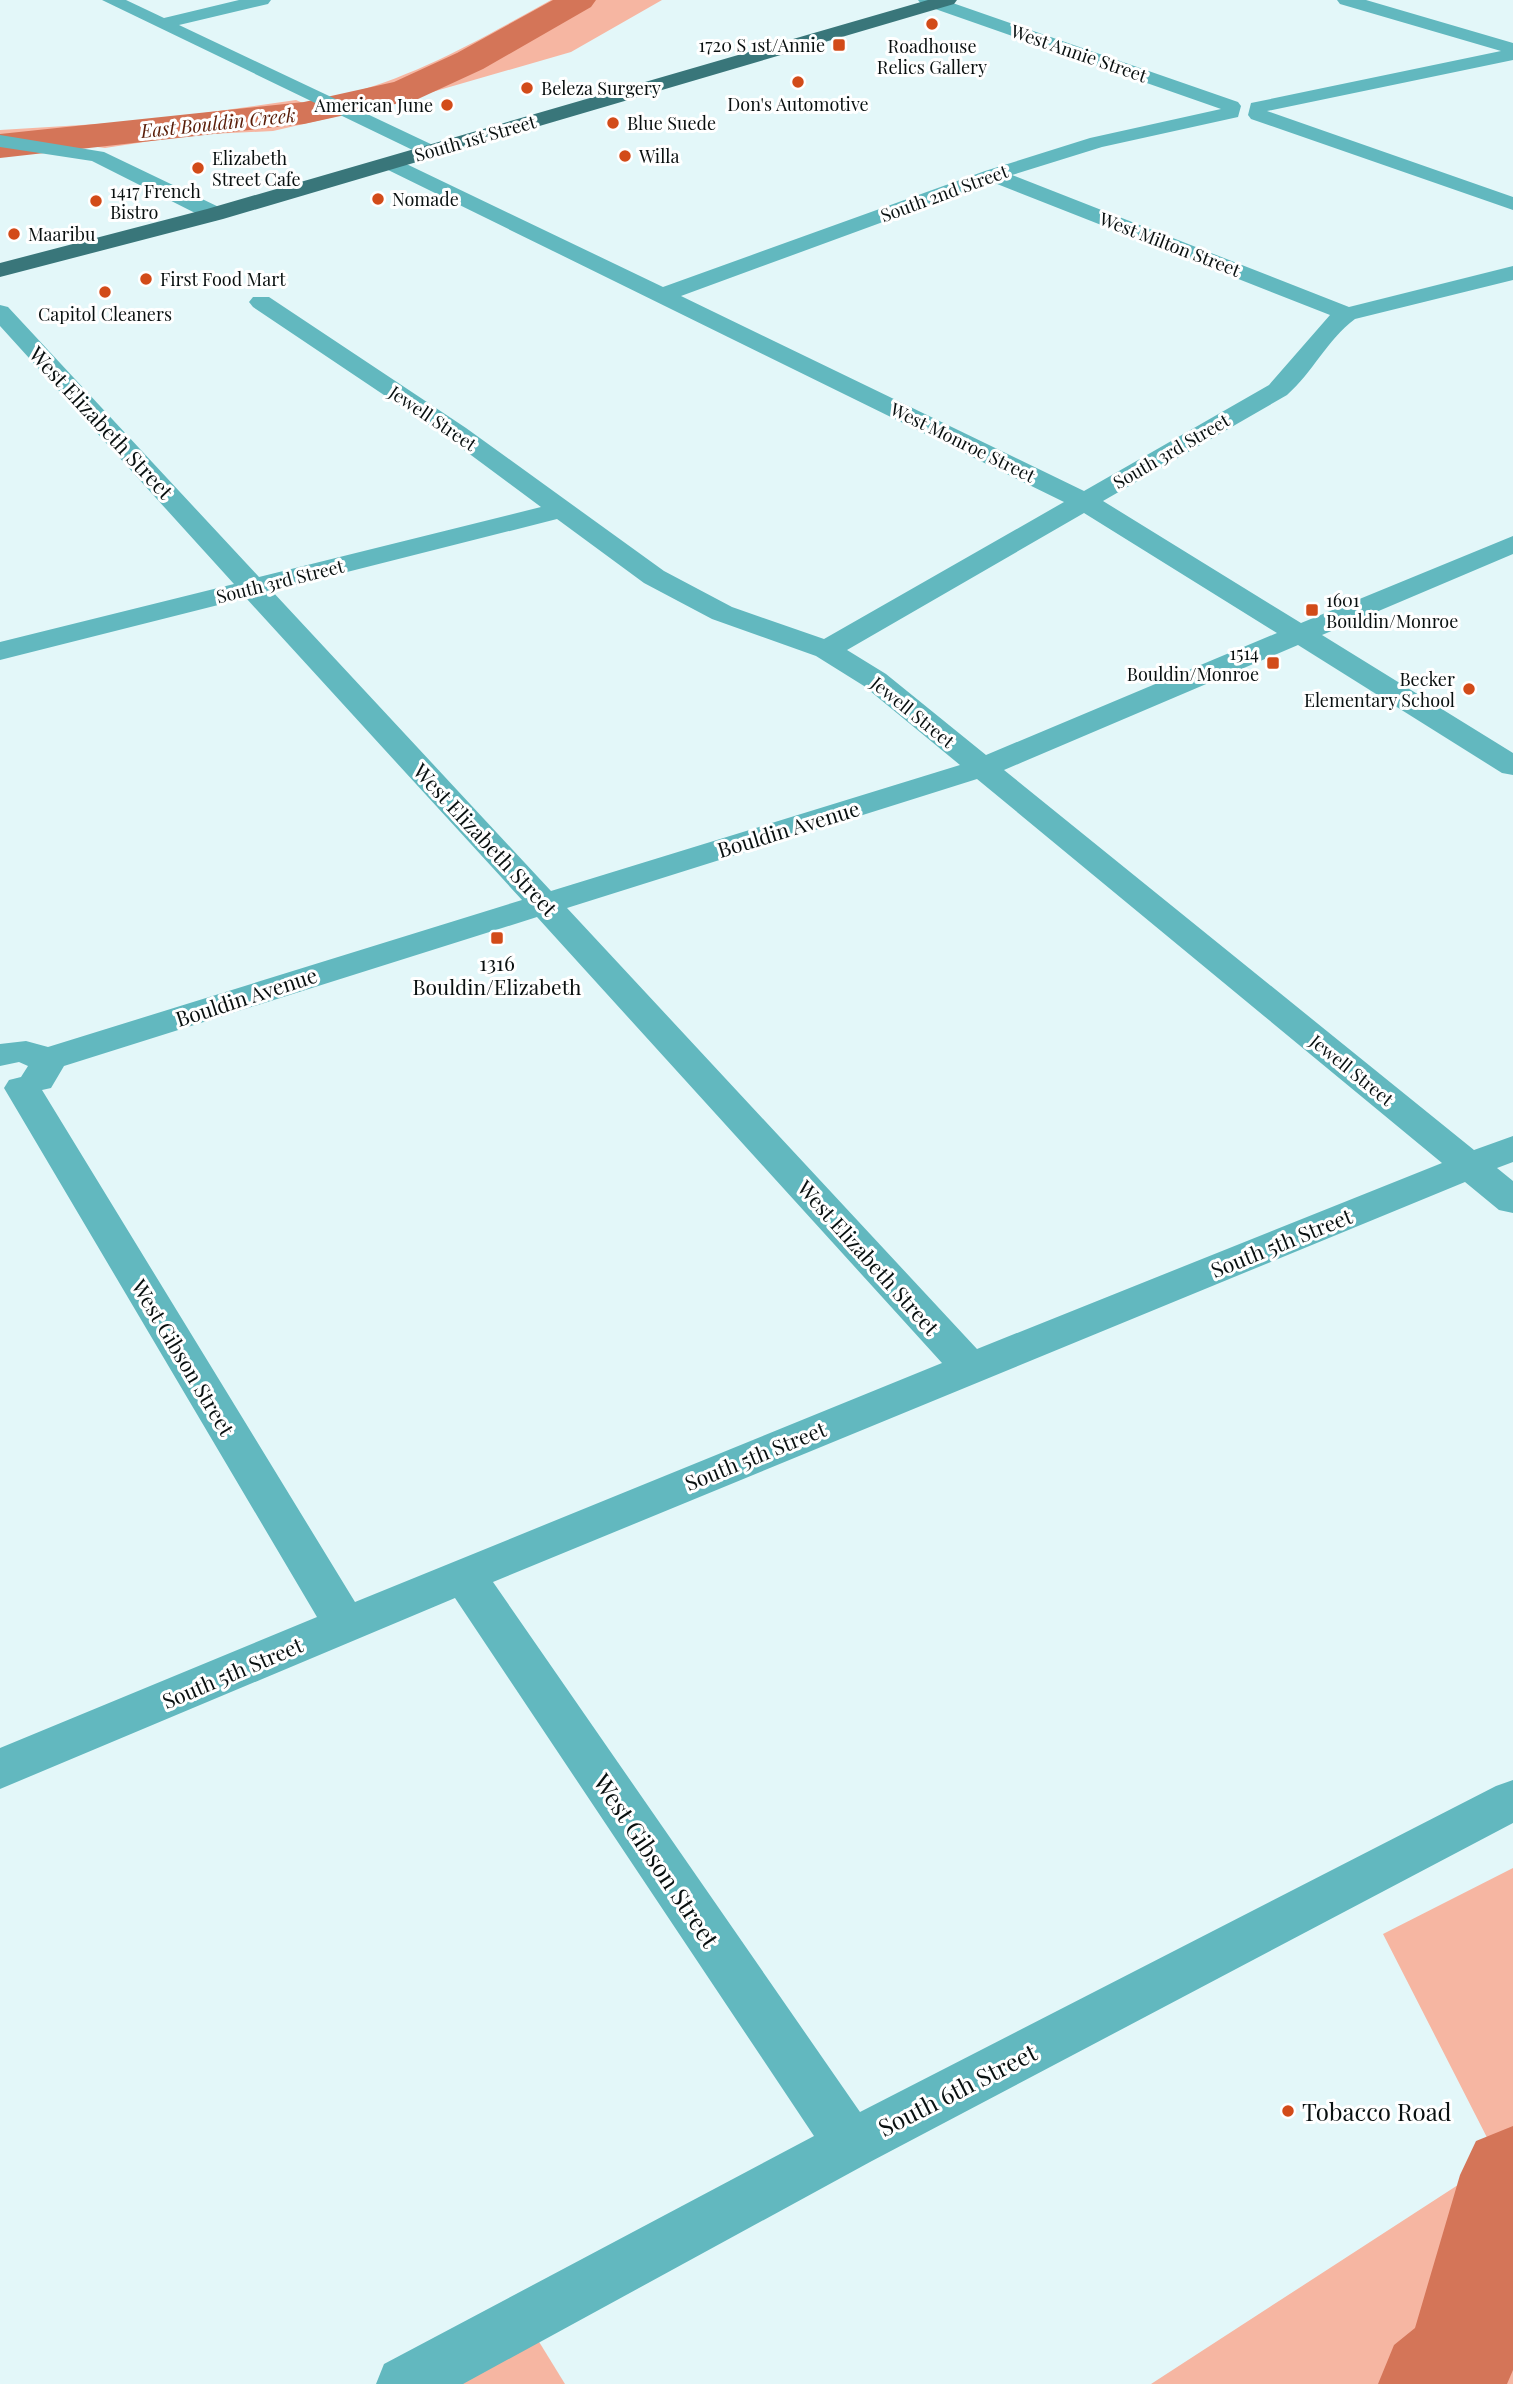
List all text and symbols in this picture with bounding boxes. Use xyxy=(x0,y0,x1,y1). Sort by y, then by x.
marker: Roadhouse Relics Gallery xyxy=(924,16,940,32)
street label: West Annie Street xyxy=(1007,18,1151,88)
place label: 1720 S 1st/Annie xyxy=(699,33,825,57)
place label: Roadhouse Relics Gallery xyxy=(877,34,987,79)
marker: 1720 S 1st/Annie xyxy=(831,37,847,53)
marker: Don's Automotive xyxy=(790,74,806,90)
place label: Beleza Surgery xyxy=(541,76,661,100)
marker: Beleza Surgery xyxy=(519,80,535,96)
place label: Don's Automotive xyxy=(727,92,869,116)
place label: American June xyxy=(313,93,433,117)
marker: American June xyxy=(439,97,455,113)
water label: East Bouldin Creek xyxy=(138,101,297,143)
street label: South 1st Street xyxy=(412,109,539,167)
place label: Blue Suede xyxy=(627,111,716,135)
marker: Blue Suede xyxy=(605,115,621,131)
place label: Willa xyxy=(638,144,679,168)
place label: Elizabeth Street Cafe xyxy=(212,146,301,191)
marker: Willa xyxy=(617,148,633,164)
street label: South 2nd Street xyxy=(877,159,1012,227)
marker: Elizabeth Street Cafe xyxy=(190,160,206,176)
place label: 1417 French Bistro xyxy=(110,179,201,224)
place label: Nomade xyxy=(392,187,459,211)
marker: Nomade xyxy=(370,191,386,207)
marker: 1417 French Bistro xyxy=(88,193,104,209)
street label: West Milton Street xyxy=(1095,206,1244,282)
place label: Maaribu xyxy=(28,222,96,246)
marker: Maaribu xyxy=(6,226,22,242)
place label: First Food Mart xyxy=(160,267,286,291)
marker: First Food Mart xyxy=(138,271,154,287)
marker: Capitol Cleaners xyxy=(97,284,113,300)
place label: Capitol Cleaners xyxy=(38,302,172,326)
street label: West Elizabeth Street xyxy=(23,339,181,505)
street label: Jewell Street xyxy=(384,379,482,456)
street label: West Monroe Street xyxy=(886,396,1040,488)
street label: South 3rd Street xyxy=(1108,408,1234,494)
street label: South 3rd Street xyxy=(214,553,347,608)
place label: 1601 Bouldin/Monroe xyxy=(1326,588,1458,633)
marker: 1601 Bouldin/Monroe xyxy=(1304,602,1320,618)
place label: 1514 Bouldin/Monroe xyxy=(1127,641,1259,686)
marker: 1514 Bouldin/Monroe xyxy=(1265,655,1281,671)
place label: Becker Elementary School xyxy=(1304,667,1455,712)
street label: Jewell Street xyxy=(866,670,960,753)
marker: Becker Elementary School xyxy=(1461,681,1477,697)
street label: West Elizabeth Street xyxy=(407,756,565,922)
street label: Bouldin Avenue xyxy=(713,793,863,863)
marker: 1316 Bouldin/Elizabeth xyxy=(489,930,505,946)
place label: 1316 Bouldin/Elizabeth xyxy=(413,948,582,1000)
street label: Bouldin Avenue xyxy=(172,960,320,1032)
street label: Jewell Street xyxy=(1305,1028,1399,1111)
street label: West Elizabeth Street xyxy=(791,1173,946,1341)
street label: South 5th Street xyxy=(1206,1201,1356,1283)
street label: West Gibson Street xyxy=(126,1273,242,1441)
street label: South 5th Street xyxy=(680,1414,830,1496)
street label: South 5th Street xyxy=(157,1630,307,1714)
street label: West Gibson Street xyxy=(586,1766,727,1954)
street label: South 6th Street xyxy=(872,2035,1042,2143)
place label: Tobacco Road xyxy=(1302,2095,1452,2127)
marker: Tobacco Road xyxy=(1280,2103,1296,2119)

